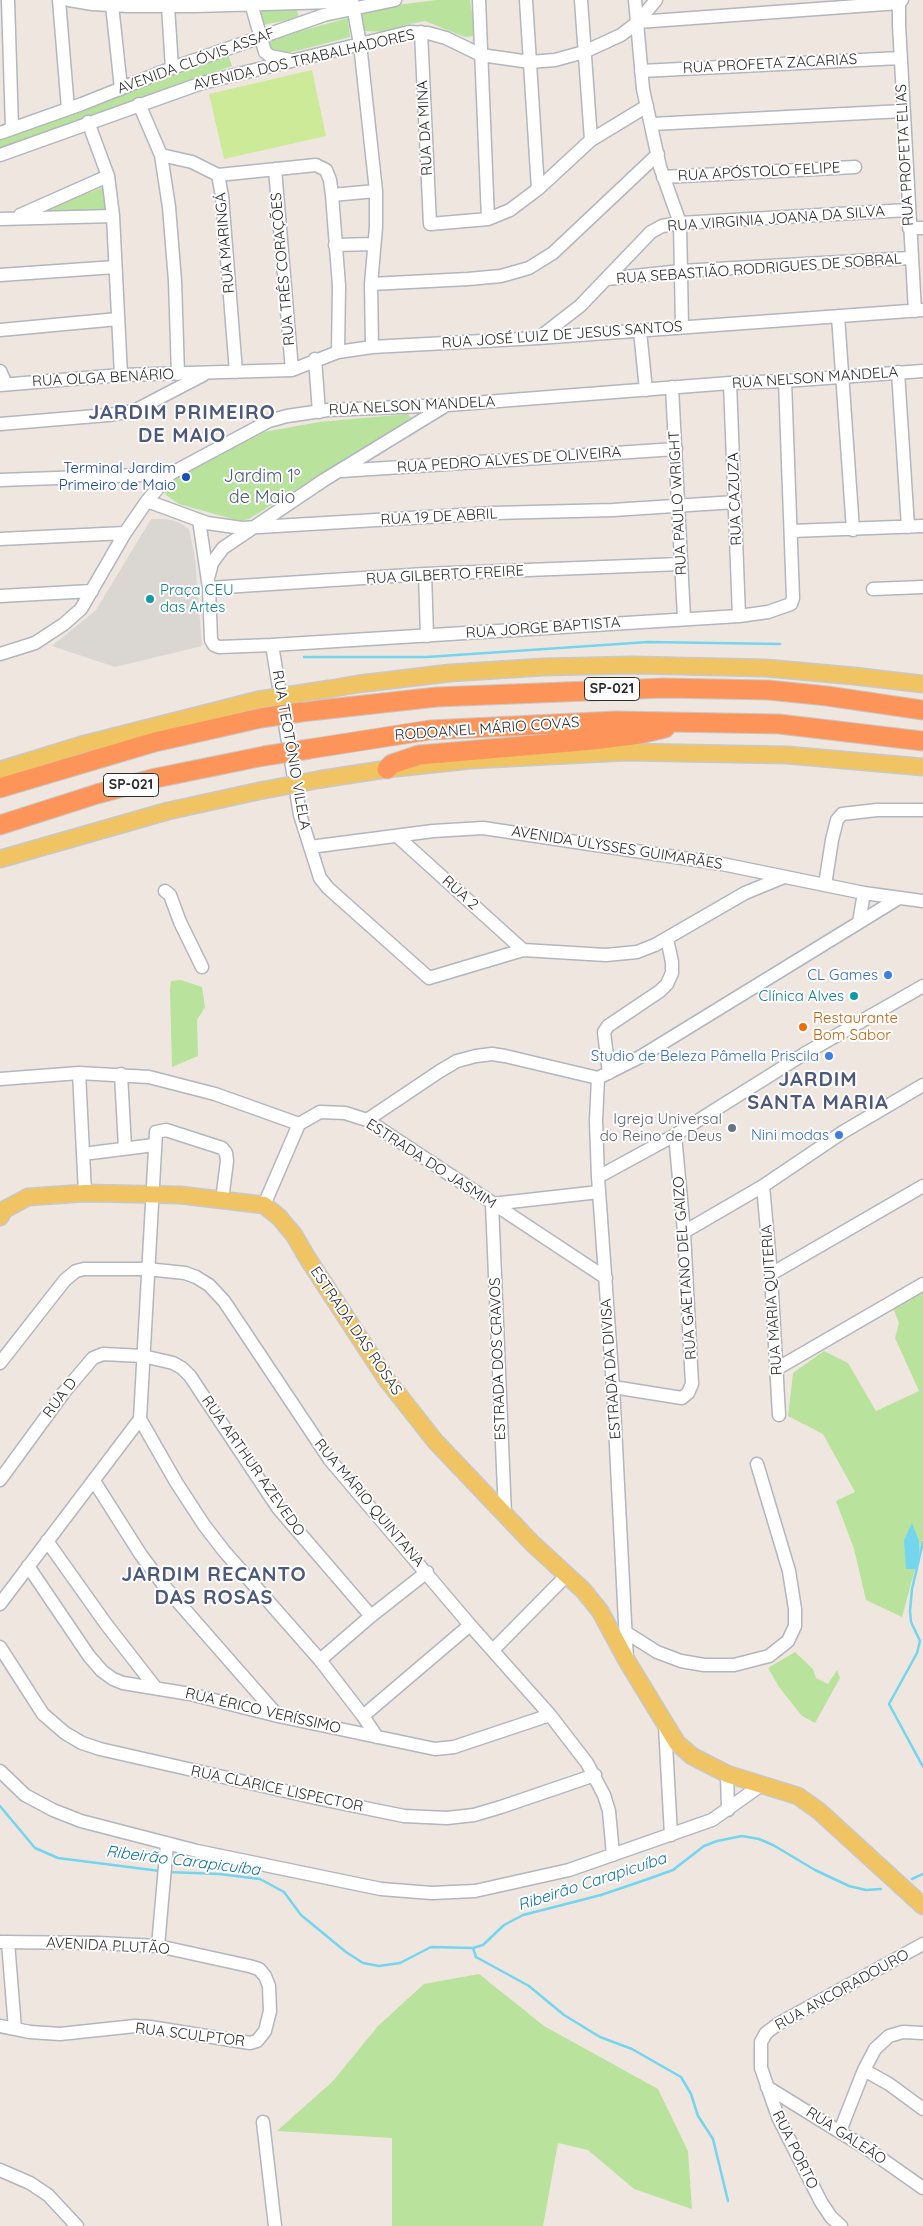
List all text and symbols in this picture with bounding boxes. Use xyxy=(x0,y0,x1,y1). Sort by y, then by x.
street label: AVENIDA CLÓVIS ASSAF xyxy=(115,24,277,98)
street label: AVENIDA DOS TRABALHADORES xyxy=(191,26,417,94)
street label: RUA PROFETA ZACARIAS xyxy=(682,50,858,78)
street label: RUA DA MINA xyxy=(414,80,436,176)
street label: RUA PROFETA ELIAS xyxy=(892,84,918,226)
street label: RUA APÓSTOLO FELIPE xyxy=(677,159,841,185)
street label: RUA MARINGÁ xyxy=(212,192,238,294)
street label: RUA TRÊS CORAÇÕES xyxy=(267,192,299,346)
street label: RUA VIRGINIA JOANA DA SILVA xyxy=(667,202,885,236)
street label: RUA SEBASTIÃO RODRIGUES DE SOBRAL xyxy=(616,250,902,288)
street label: RUA JOSÉ LUIZ DE JESUS SANTOS xyxy=(441,318,683,352)
street label: RUA NELSON MANDELA xyxy=(731,363,899,393)
street label: RUA OLGA BENÁRIO xyxy=(32,365,174,391)
street label: RUA NELSON MANDELA xyxy=(328,393,496,419)
district label: JARDIM PRIMEIRO DE MAIO xyxy=(86,401,278,448)
street label: RUA PAULO WRIGHT xyxy=(665,430,691,576)
street label: RUA PEDRO ALVES DE OLIVEIRA xyxy=(396,443,622,477)
street label: RUA CAZUZA xyxy=(724,452,746,546)
place label: Terminal Jardim Primeiro de Maio xyxy=(59,459,176,494)
district label: Jardim 1º de Maio xyxy=(224,466,300,508)
marker: Terminal Jardim Primeiro de Maio xyxy=(180,471,192,483)
street label: RUA 19 DE ABRIL xyxy=(380,505,498,529)
street label: RUA GILBERTO FREIRE xyxy=(365,562,525,588)
place label: Praça CEU das Artes xyxy=(160,581,234,616)
marker: Praça CEU das Artes xyxy=(144,593,156,605)
street label: RUA JORGE BAPTISTA xyxy=(465,614,621,642)
street label: RUA TEOTÔNIO VILELA xyxy=(268,669,314,831)
road number: SP-021 xyxy=(584,678,640,701)
street label: RODOANEL MÁRIO COVAS xyxy=(394,714,580,744)
road number: SP-021 xyxy=(104,774,158,796)
street label: AVENIDA ULYSSES GUIMARÃES xyxy=(510,822,724,874)
street label: RUA 2 xyxy=(438,872,482,914)
place label: CL Games xyxy=(807,966,878,984)
marker: CL Games xyxy=(882,969,894,981)
place label: Clínica Alves xyxy=(759,987,844,1005)
marker: Clínica Alves xyxy=(848,990,860,1002)
place label: Restaurante Bom Sabor xyxy=(813,1009,898,1044)
marker: Restaurante Bom Sabor xyxy=(797,1021,809,1033)
place label: Studio de Beleza Pâmella Priscila xyxy=(591,1047,819,1065)
marker: Studio de Beleza Pâmella Priscila xyxy=(823,1050,835,1062)
district label: JARDIM SANTA MARIA xyxy=(746,1068,890,1115)
place label: Igreja Universal do Reino de Deus xyxy=(600,1110,722,1145)
street label: ESTRADA DO JASMIM xyxy=(362,1115,500,1213)
marker: Igreja Universal do Reino de Deus xyxy=(726,1122,738,1134)
place label: Nini modas xyxy=(751,1126,829,1144)
marker: Nini modas xyxy=(833,1129,845,1141)
street label: RUA GAETANO DEL GAIZO xyxy=(670,1176,700,1360)
street label: RUA MARIA QUITERIA xyxy=(758,1224,786,1376)
street label: ESTRADA DAS ROSAS xyxy=(306,1263,406,1399)
street label: ESTRADA DOS CRAVOS xyxy=(486,1277,510,1441)
street label: ESTRADA DA DIVISA xyxy=(597,1298,625,1440)
street label: RUA D xyxy=(39,1375,81,1421)
street label: RUA ARTHUR AZEVEDO xyxy=(198,1392,308,1540)
street label: RUA MÁRIO QUINTANA xyxy=(310,1435,428,1571)
district label: JARDIM RECANTO DAS ROSAS xyxy=(119,1563,309,1610)
street label: RUA ÉRICO VERÍSSIMO xyxy=(184,1684,342,1738)
street label: RUA CLARICE LISPECTOR xyxy=(189,1762,365,1816)
water label: Ribeirão Carapicuíba xyxy=(105,1842,261,1880)
water label: Ribeirão Carapicuíba xyxy=(515,1849,669,1915)
street label: AVENIDA PLUTÃO xyxy=(46,1934,170,1958)
street label: RUA ANCORADOURO xyxy=(772,1946,912,2034)
street label: RUA SCULPTOR xyxy=(134,2019,246,2051)
street label: RUA GALEÃO xyxy=(802,2103,890,2169)
street label: RUA PORTO xyxy=(768,2108,822,2192)

